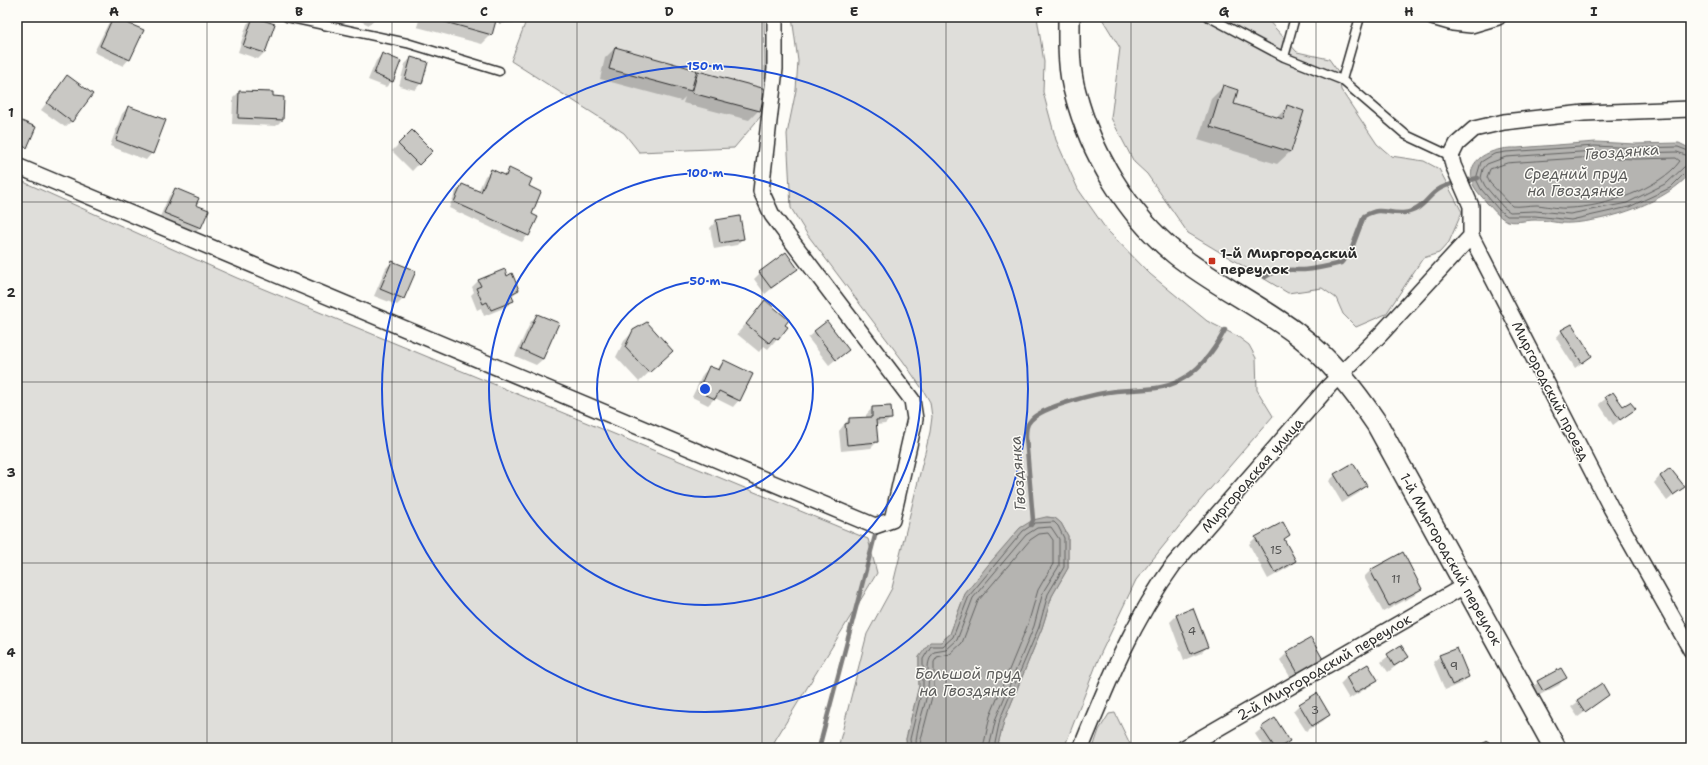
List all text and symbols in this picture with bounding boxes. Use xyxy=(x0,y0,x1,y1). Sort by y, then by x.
text: A xyxy=(109,3,119,20)
text: B xyxy=(295,3,303,20)
text: C xyxy=(480,3,488,20)
text: D xyxy=(664,3,674,20)
text: E xyxy=(850,3,859,20)
text: F xyxy=(1035,3,1043,20)
text: G xyxy=(1219,3,1230,20)
text: H xyxy=(1404,3,1414,20)
text: I xyxy=(1590,3,1598,20)
text: 150 m xyxy=(687,58,723,74)
text: 1 xyxy=(8,104,14,121)
water label: Гвоздянка xyxy=(1584,139,1660,165)
water label: Средний пруд на Гвоздянке xyxy=(1524,164,1628,201)
text: 100 m xyxy=(687,165,724,181)
place label: 1-й Миргородский переулок xyxy=(1220,244,1358,278)
marker: 1-й Миргородский переулок xyxy=(1207,256,1217,266)
text: 50 m xyxy=(690,273,721,289)
text: 2 xyxy=(6,284,16,301)
street label: Миргородский проезд xyxy=(1508,318,1594,464)
centre of rings xyxy=(698,382,712,396)
street label: Миргородская улица xyxy=(1197,414,1307,536)
water label: Гвоздянка xyxy=(1005,435,1031,511)
text: 3 xyxy=(6,464,16,481)
street label: 1-й Миргородский переулок xyxy=(1396,470,1506,649)
house number: 15 xyxy=(1270,542,1282,558)
house number: 11 xyxy=(1391,571,1401,587)
street label: 2-й Миргородский переулок xyxy=(1234,609,1415,724)
house number: 4 xyxy=(1188,623,1196,639)
text: 4 xyxy=(6,644,16,661)
house number: 9 xyxy=(1450,658,1458,674)
water label: Большой пруд на Гвоздянке xyxy=(914,664,1022,701)
house number: 3 xyxy=(1311,702,1319,718)

